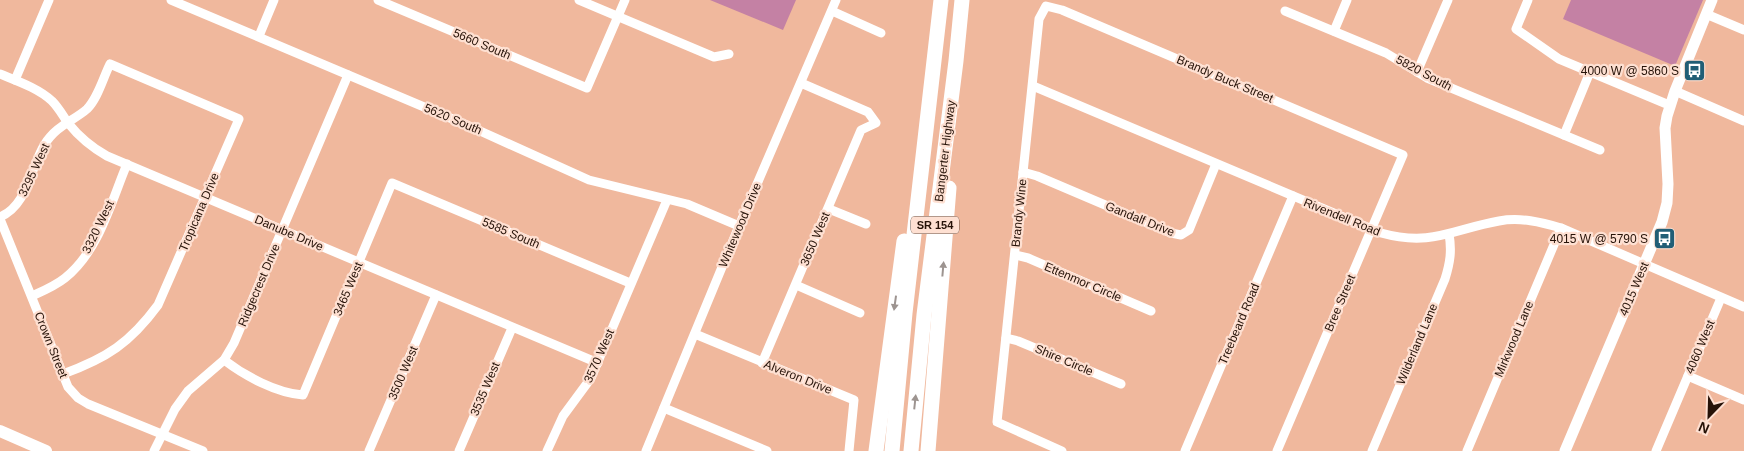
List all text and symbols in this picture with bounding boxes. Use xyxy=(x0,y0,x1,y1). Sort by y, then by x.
street label: 5660 South xyxy=(451,26,513,62)
street label: Brandy Buck Street xyxy=(1175,52,1276,106)
street label: 5820 South xyxy=(1394,52,1454,94)
bus stop icon: 4000 W @ 5860 S xyxy=(1683,59,1707,83)
place label: 4000 W @ 5860 S xyxy=(1581,64,1679,78)
street label: Bangerter Highway xyxy=(932,99,958,203)
street label: 5620 South xyxy=(422,101,484,137)
street label: 3295 West xyxy=(16,141,53,199)
street label: Tropicana Drive xyxy=(176,170,222,254)
street label: Brandy Wine xyxy=(1008,178,1030,248)
street label: Whitewood Drive xyxy=(716,180,764,269)
street label: Rivendell Road xyxy=(1302,195,1382,239)
street label: 3320 West xyxy=(79,198,117,256)
street label: Gandalf Drive xyxy=(1103,199,1177,239)
street label: 3650 West xyxy=(797,209,833,268)
street label: Danube Drive xyxy=(252,212,326,254)
street label: 5585 South xyxy=(480,215,542,251)
road number: SR 154 xyxy=(911,216,959,234)
bus stop icon: 4015 W @ 5790 S xyxy=(1652,227,1676,251)
place label: 4015 W @ 5790 S xyxy=(1550,232,1648,246)
street label: Ridgecrest Drive xyxy=(235,241,283,329)
street label: 3465 West xyxy=(330,259,366,318)
street label: Ettenmor Circle xyxy=(1042,259,1124,305)
street label: 4015 West xyxy=(1616,259,1652,318)
one-way arrow xyxy=(939,261,947,277)
street label: Bree Street xyxy=(1322,272,1359,334)
street label: Treebeard Road xyxy=(1216,281,1262,367)
one-way arrow xyxy=(891,295,899,311)
street label: Mirkwood Lane xyxy=(1492,299,1536,379)
street label: Wilderland Lane xyxy=(1394,301,1441,387)
street label: Crown Street xyxy=(31,310,71,381)
street label: 4060 West xyxy=(1682,317,1718,376)
street label: 3570 West xyxy=(581,326,617,385)
street label: Shire Circle xyxy=(1033,341,1096,379)
street label: 3500 West xyxy=(385,343,421,402)
street label: Alveron Drive xyxy=(762,357,834,397)
street label: 3535 West xyxy=(467,359,503,418)
north arrow xyxy=(1684,391,1734,441)
one-way arrow xyxy=(911,394,919,410)
text: N xyxy=(1696,419,1712,437)

